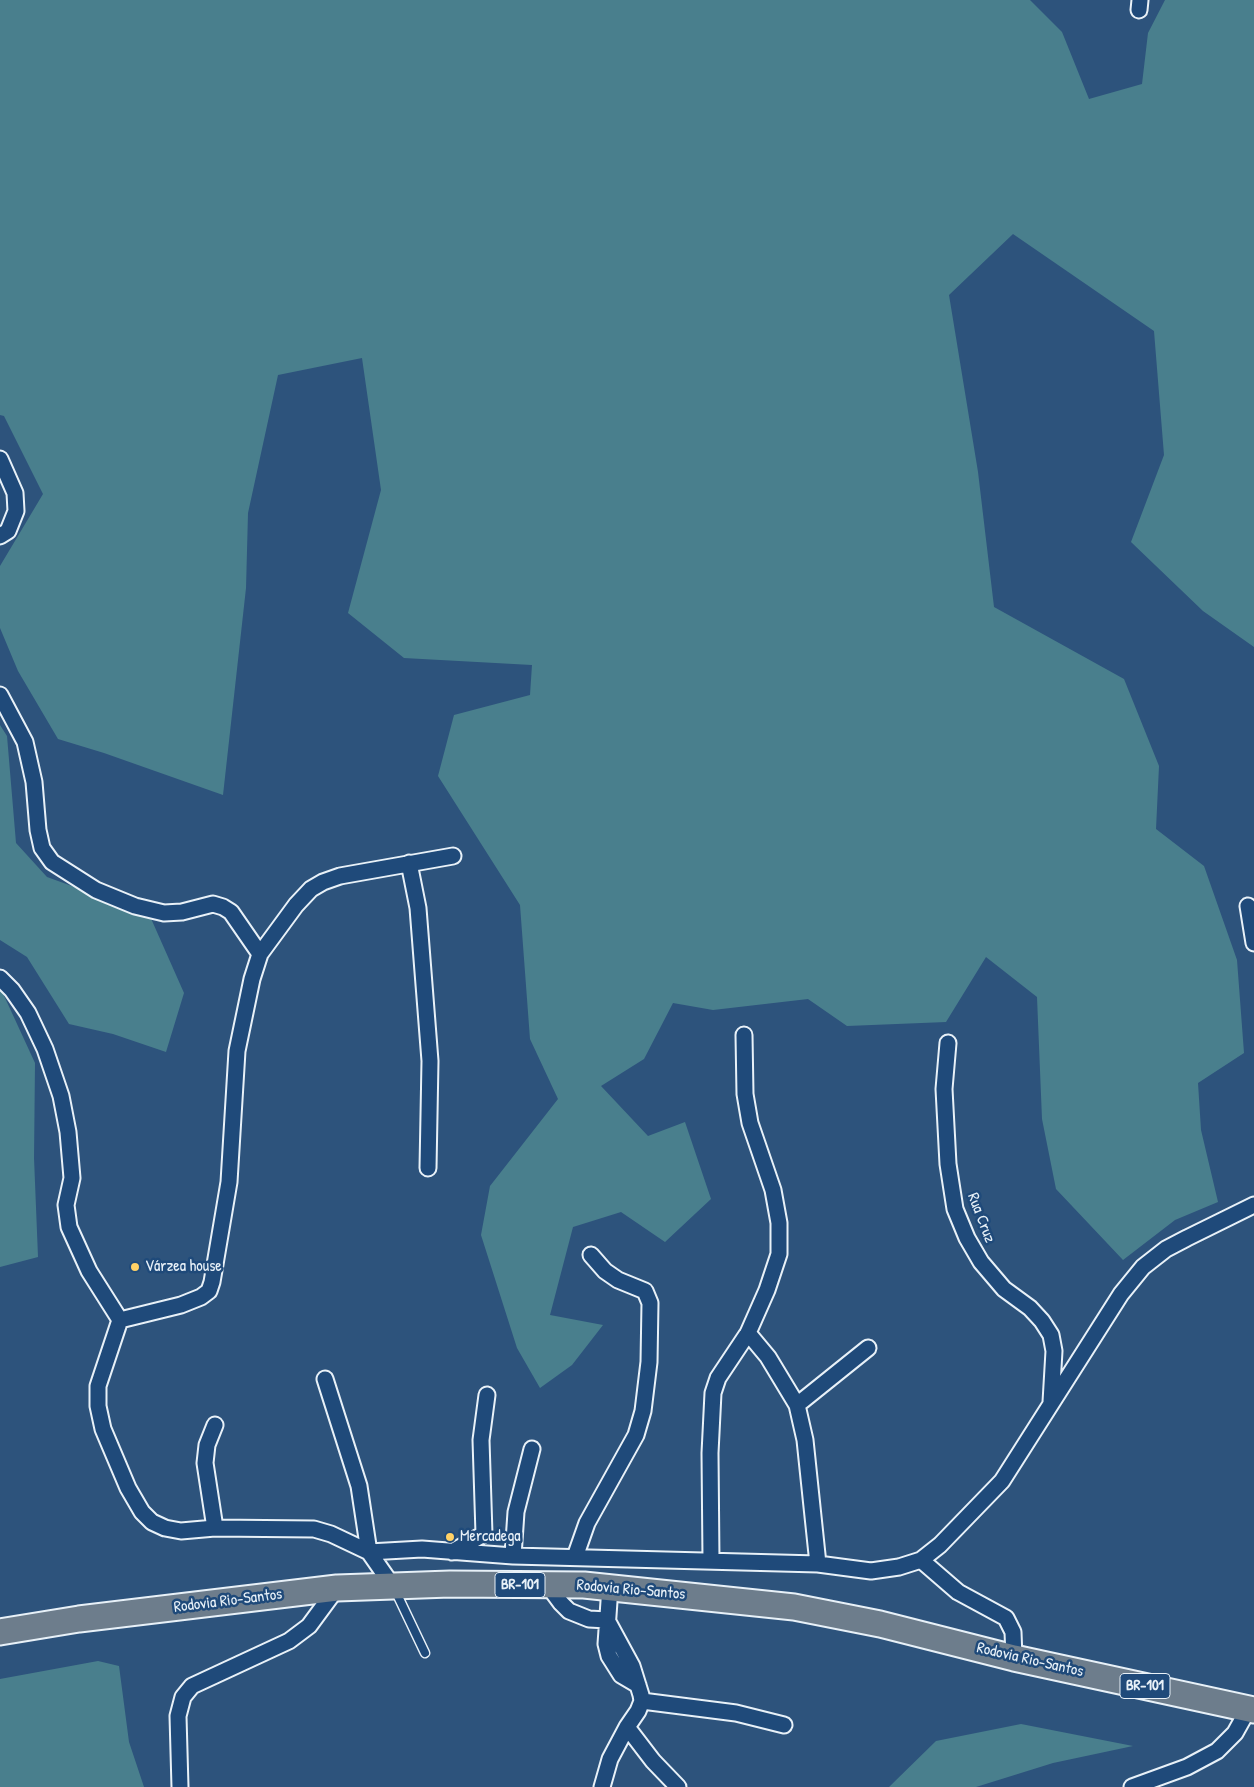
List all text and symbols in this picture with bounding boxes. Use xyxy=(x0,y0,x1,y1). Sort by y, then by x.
street label: Rua Cruz xyxy=(963,1190,999,1246)
place label: Várzea house xyxy=(145,1257,222,1277)
marker: Várzea house xyxy=(129,1261,141,1273)
place label: Mercadega xyxy=(460,1527,521,1547)
marker: Mercadega xyxy=(444,1531,456,1543)
road number: BR-101 xyxy=(495,1572,545,1598)
street label: Rodovia Rio-Santos xyxy=(576,1576,686,1604)
street label: Rodovia Rio-Santos xyxy=(173,1585,283,1617)
street label: Rodovia Rio-Santos xyxy=(975,1638,1085,1682)
road number: BR-101 xyxy=(1120,1674,1170,1698)

